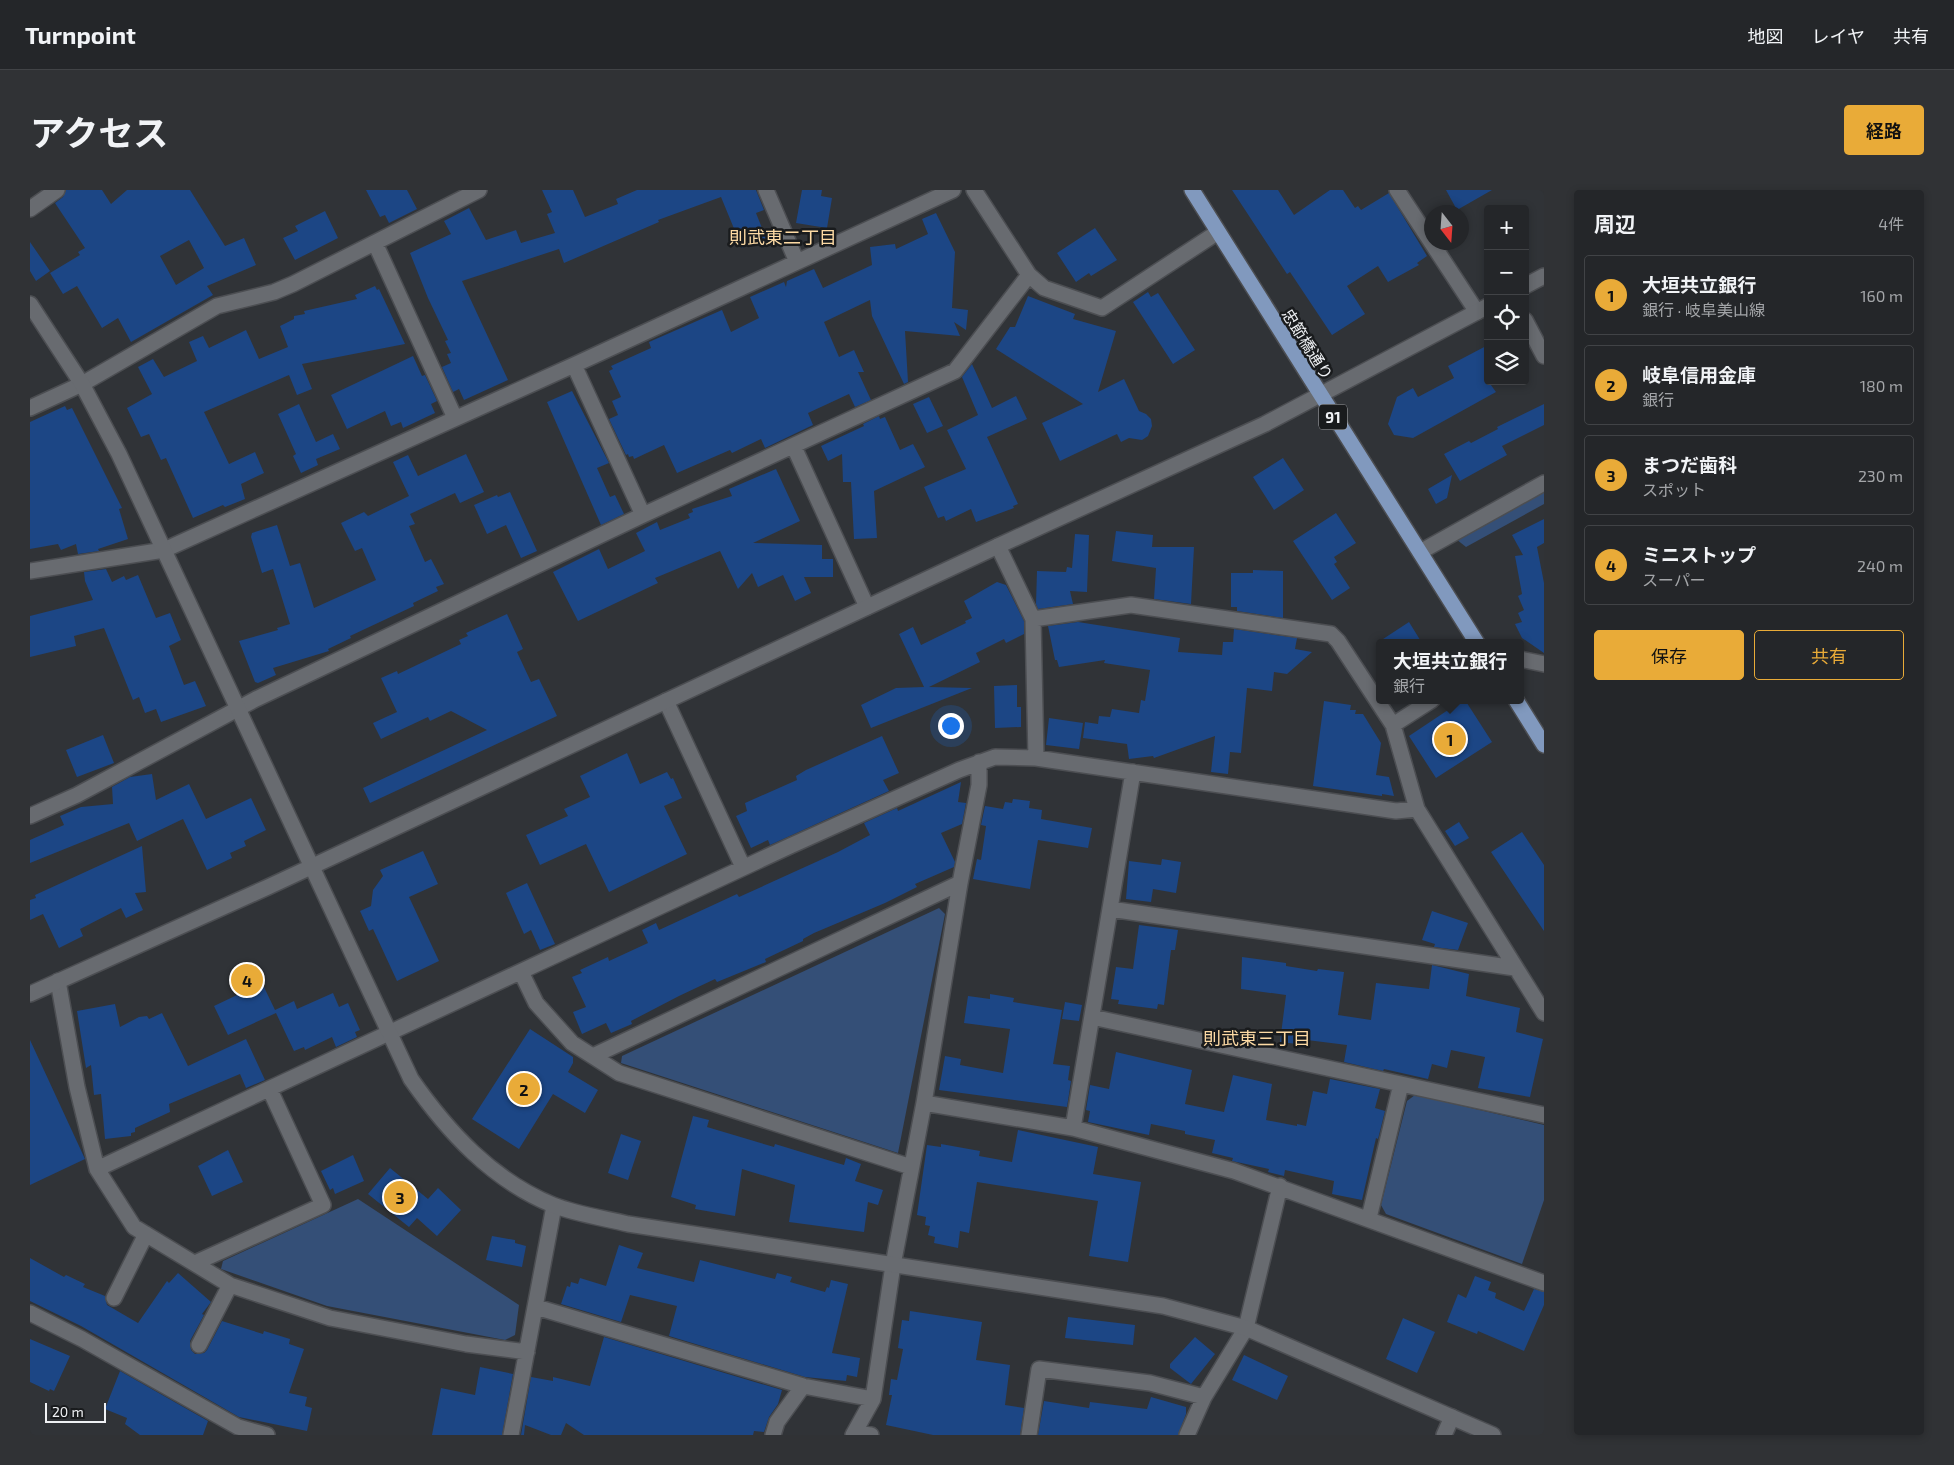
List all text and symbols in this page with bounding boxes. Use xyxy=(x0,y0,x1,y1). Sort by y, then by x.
text: Turnpoint xyxy=(25,20,136,49)
text: 地図 xyxy=(1748,25,1784,47)
text: レイヤ xyxy=(1812,25,1865,47)
text: 共有 xyxy=(1893,25,1929,47)
button: 経路 xyxy=(1844,105,1924,155)
text: アクセス xyxy=(30,111,168,153)
north arrow xyxy=(1424,205,1469,250)
map controls xyxy=(1484,205,1529,385)
button: + xyxy=(1484,205,1529,250)
text: 周辺 xyxy=(1594,211,1636,236)
text: 4件 xyxy=(1878,214,1904,233)
district label: 則武東二丁目 xyxy=(729,226,837,248)
button: − xyxy=(1484,250,1529,295)
text: 大垣共立銀行 xyxy=(1642,273,1756,296)
text: 1 xyxy=(1608,286,1614,305)
text: 160 m xyxy=(1860,286,1903,305)
button: locate xyxy=(1484,295,1529,340)
text: 銀行 · 岐阜美山線 xyxy=(1642,300,1765,319)
street label: 忠節橋通り xyxy=(1279,305,1337,383)
button: layers xyxy=(1484,340,1529,385)
text: 岐阜信用金庫 xyxy=(1642,363,1756,386)
text: 2 xyxy=(1606,376,1616,395)
text: 180 m xyxy=(1860,376,1903,395)
text: 銀行 xyxy=(1642,390,1674,409)
road number: 91 xyxy=(1319,404,1347,430)
text: まつだ歯科 xyxy=(1642,453,1737,476)
text: 3 xyxy=(1606,466,1616,485)
text: 230 m xyxy=(1858,466,1903,485)
text: スポット xyxy=(1642,480,1706,499)
text: ミニストップ xyxy=(1642,543,1756,566)
text: 4 xyxy=(1606,556,1616,575)
text: 240 m xyxy=(1857,556,1903,575)
text: スーパー xyxy=(1642,570,1706,589)
button: 保存 xyxy=(1594,630,1744,680)
button: 共有 xyxy=(1754,630,1904,680)
popup xyxy=(1376,639,1524,704)
text: 大垣共立銀行 xyxy=(1393,649,1507,672)
text: 銀行 xyxy=(1393,676,1425,695)
your location xyxy=(938,713,964,739)
pin: 1 xyxy=(1434,720,1466,758)
pin: 4 xyxy=(231,961,263,999)
district label: 則武東三丁目 xyxy=(1203,1027,1311,1049)
pin: 2 xyxy=(508,1070,540,1108)
pin: 3 xyxy=(384,1178,416,1216)
scale bar xyxy=(45,1400,106,1423)
text: 20 m xyxy=(52,1403,84,1420)

